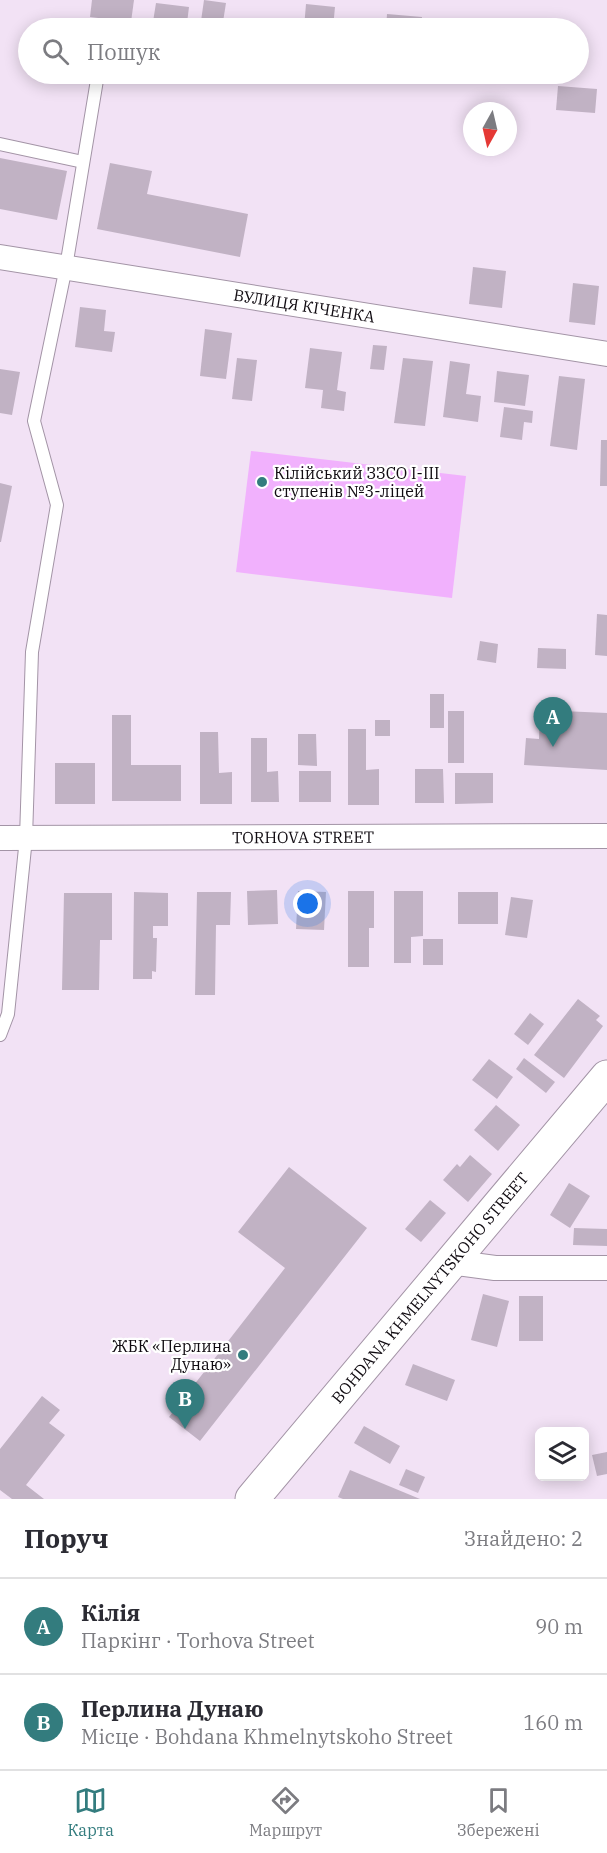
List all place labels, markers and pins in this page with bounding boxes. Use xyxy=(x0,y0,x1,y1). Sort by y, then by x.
place label: Кілійський ЗЗСО І-ІІІ ступенів №3-ліцей xyxy=(274,463,440,501)
marker: Кілійський ЗЗСО І-ІІІ ступенів №3-ліцей xyxy=(255,475,269,489)
pin: A xyxy=(534,698,572,747)
place label: ЖБК «Перлина Дунаю» xyxy=(112,1336,231,1374)
marker: ЖБК «Перлина Дунаю» xyxy=(236,1348,250,1362)
pin: B xyxy=(166,1380,204,1429)

